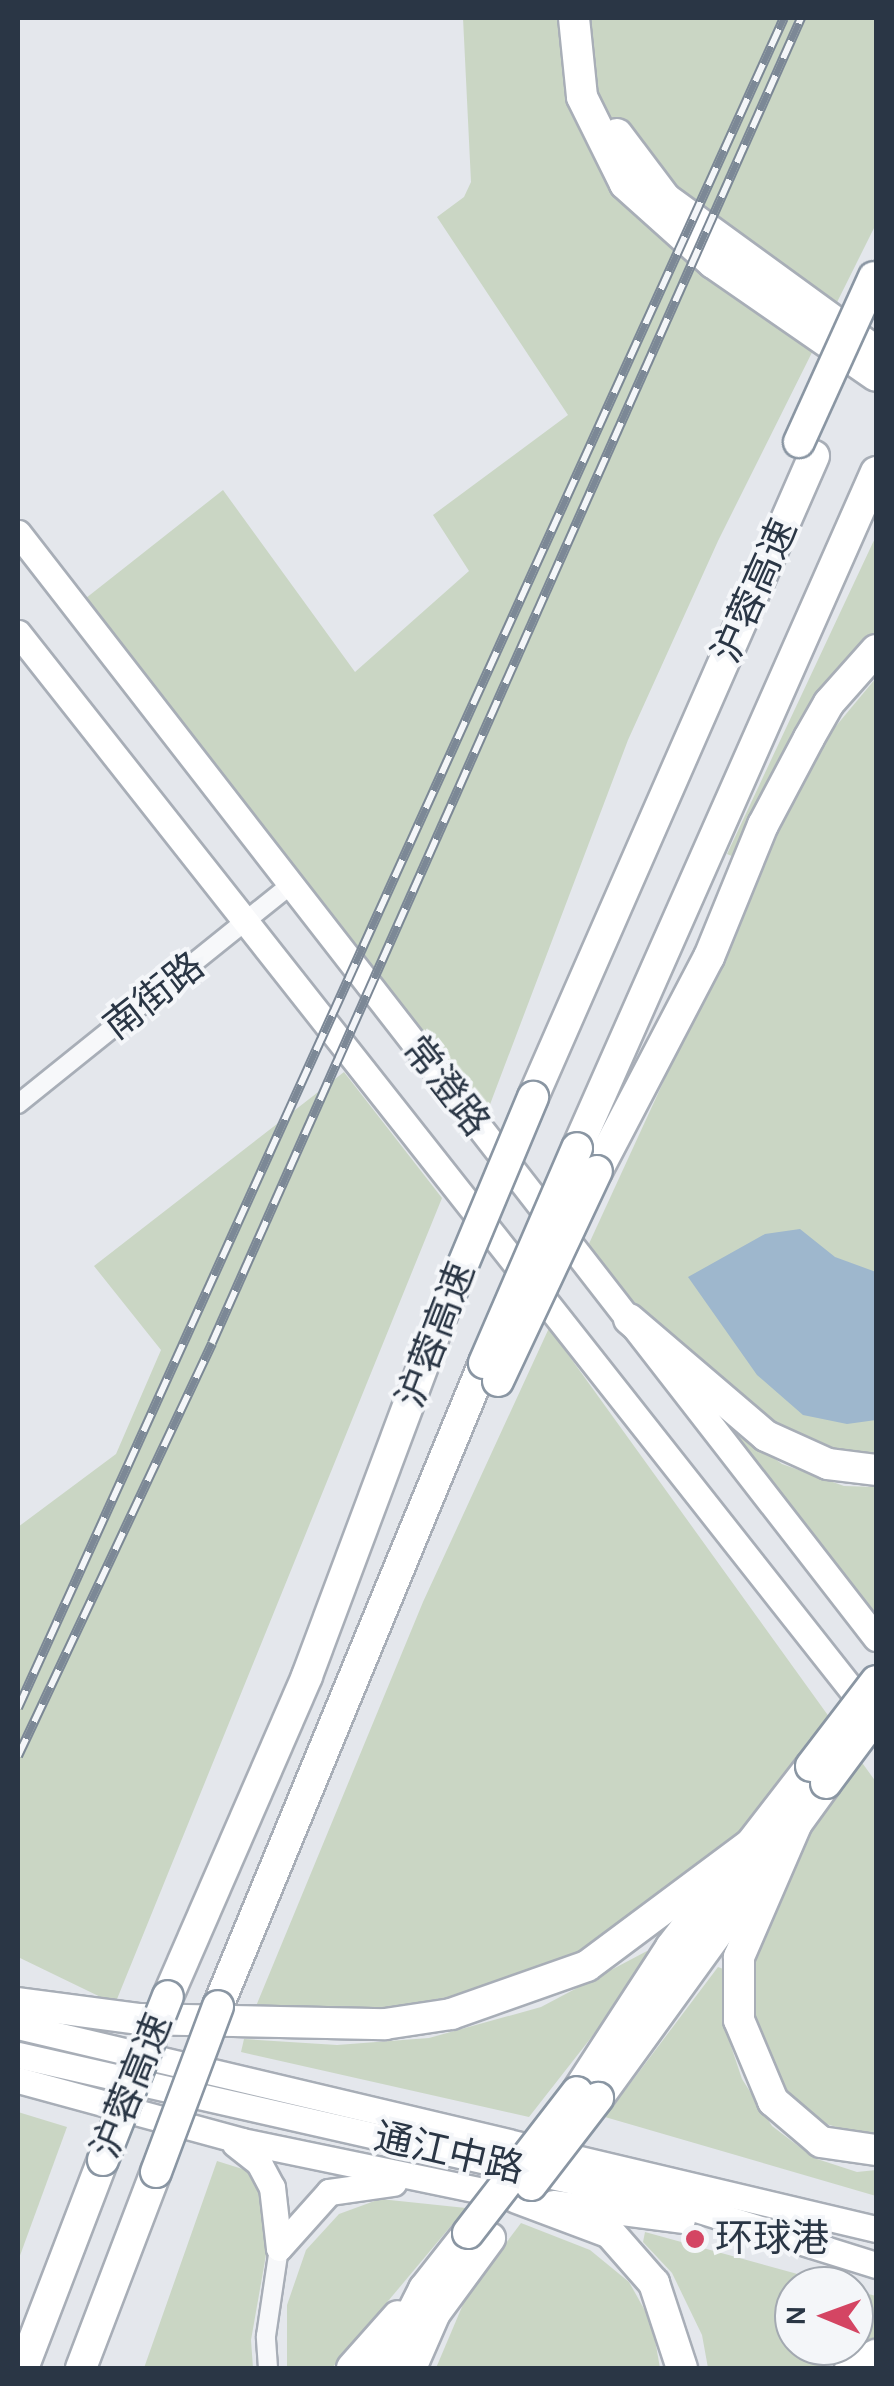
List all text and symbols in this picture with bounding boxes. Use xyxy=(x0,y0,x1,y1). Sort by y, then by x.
street label: 沪蓉高速 xyxy=(703,512,807,670)
street label: 南街路 xyxy=(95,943,213,1049)
street label: 常澄路 xyxy=(393,1027,499,1145)
street label: 沪蓉高速 xyxy=(387,1256,485,1414)
street label: 沪蓉高速 xyxy=(82,2007,182,2165)
street label: 通江中路 xyxy=(370,2114,528,2192)
place label: 环球港 xyxy=(715,2216,829,2262)
marker: 环球港 xyxy=(684,2228,706,2250)
north arrow xyxy=(774,2266,874,2366)
text: N xyxy=(779,2305,812,2326)

